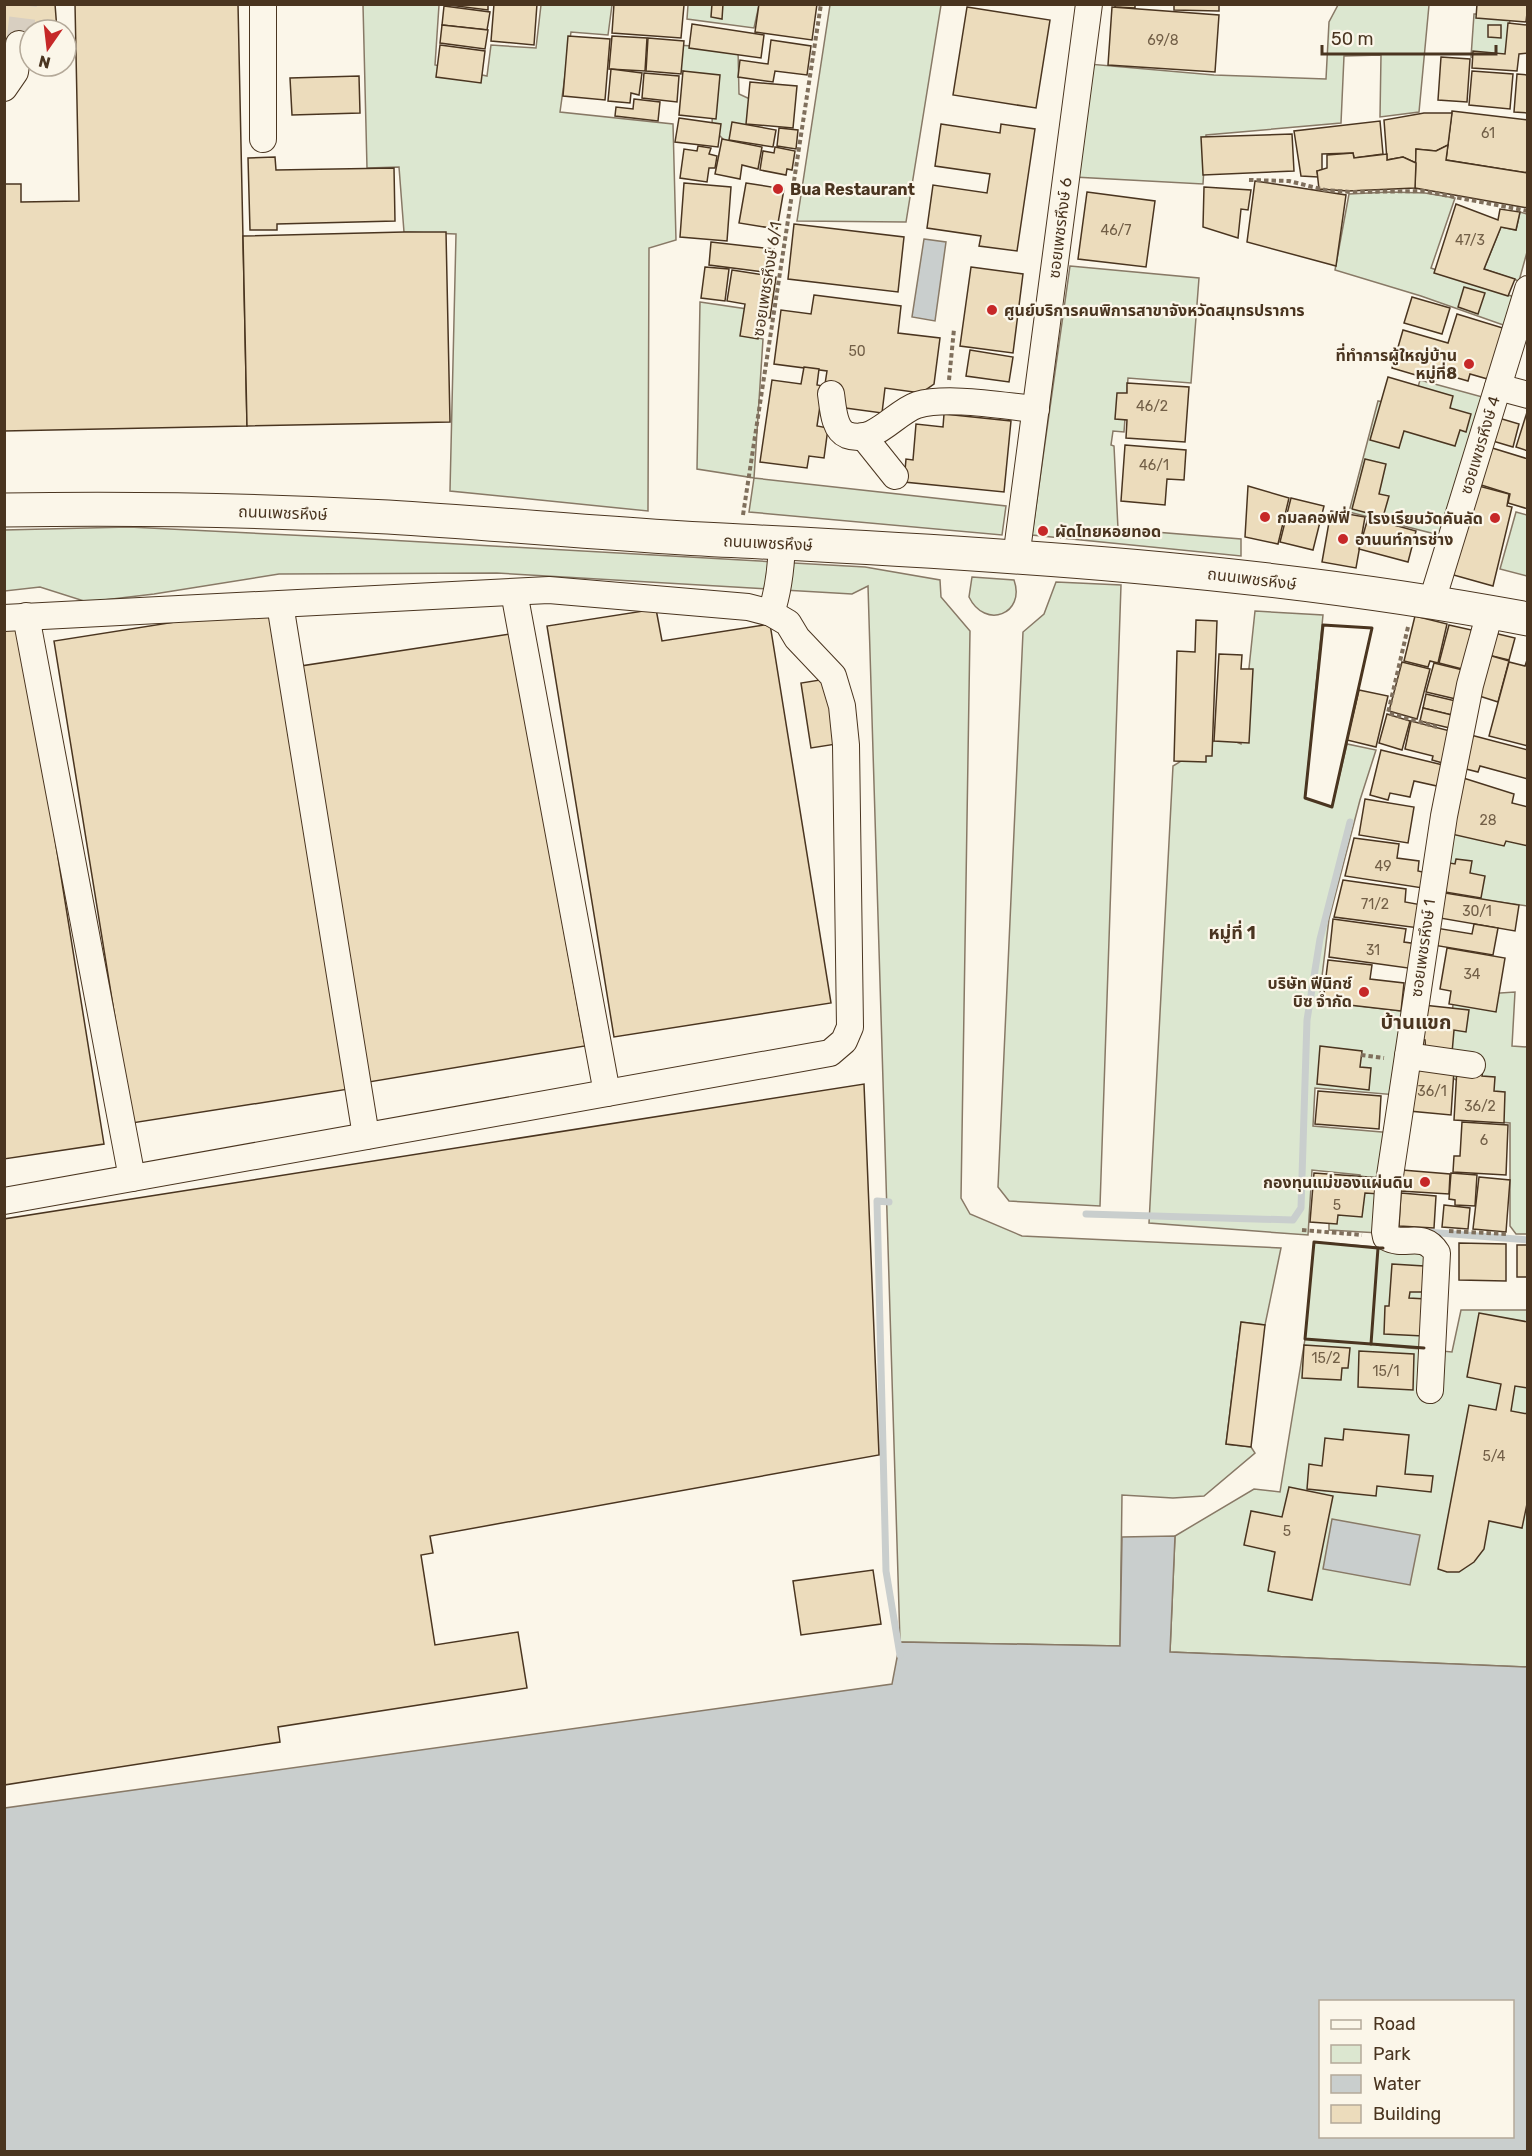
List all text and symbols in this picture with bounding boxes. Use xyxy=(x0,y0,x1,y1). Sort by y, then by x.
north arrow xyxy=(18,18,78,78)
scale bar xyxy=(1322,18,1496,56)
text: 50 m xyxy=(1331,28,1374,50)
house number: 69/8 xyxy=(1147,32,1179,49)
text: N xyxy=(37,51,52,73)
house number: 61 xyxy=(1481,125,1495,142)
street label: ซอยเพชรหึงษ์ 6 xyxy=(1044,176,1076,280)
place label: Bua Restaurant xyxy=(790,180,916,199)
marker: Bua Restaurant xyxy=(771,182,785,196)
street label: ซอยเพชรหึงษ์ 6/1 xyxy=(749,220,785,338)
house number: 46/7 xyxy=(1100,222,1132,239)
house number: 47/3 xyxy=(1455,232,1485,249)
place label: ศูนย์บริการคนพิการสาขาจังหวัดสมุทรปราการ xyxy=(1004,301,1305,321)
marker: ศูนย์บริการคนพิการสาขาจังหวัดสมุทรปราการ xyxy=(985,303,999,317)
house number: 50 xyxy=(848,343,866,360)
place label: ที่ทำการผู้ใหญ่บ้าน หมู่ที่8 xyxy=(1335,343,1457,384)
marker: ที่ทำการผู้ใหญ่บ้าน หมู่ที่8 xyxy=(1462,357,1476,371)
street label: ซอยเพชรหึงษ์ 4 xyxy=(1456,393,1504,496)
house number: 46/2 xyxy=(1136,398,1168,415)
house number: 46/1 xyxy=(1139,457,1169,474)
street label: ถนนเพชรหึงษ์ xyxy=(238,502,328,524)
place label: กมลคอฟฟี่ xyxy=(1277,506,1350,527)
place label: โรงเรียนวัดคันลัด xyxy=(1367,509,1483,528)
marker: กมลคอฟฟี่ xyxy=(1258,510,1272,524)
marker: โรงเรียนวัดคันลัด xyxy=(1488,511,1502,525)
place label: ผัดไทยหอยทอด xyxy=(1055,522,1161,541)
marker: ผัดไทยหอยทอด xyxy=(1036,524,1050,538)
place label: อานนท์การช่าง xyxy=(1355,530,1453,549)
street label: ถนนเพชรหึงษ์ xyxy=(723,531,813,555)
marker: อานนท์การช่าง xyxy=(1336,532,1350,546)
street label: ถนนเพชรหึงษ์ xyxy=(1206,564,1298,594)
house number: 28 xyxy=(1479,812,1497,829)
house number: 49 xyxy=(1375,858,1391,875)
house number: 71/2 xyxy=(1361,896,1389,913)
street label: ซอยเพชรหึงษ์ 1 xyxy=(1407,898,1439,998)
house number: 30/1 xyxy=(1462,903,1492,920)
district label: หมู่ที่ 1 xyxy=(1208,920,1256,944)
house number: 31 xyxy=(1366,942,1380,959)
house number: 34 xyxy=(1463,966,1481,983)
place label: บริษัท ฟีนิกซ์ บิซ จำกัด xyxy=(1268,974,1352,1011)
marker: บริษัท ฟีนิกซ์ บิซ จำกัด xyxy=(1357,985,1371,999)
district label: บ้านแขก xyxy=(1381,1010,1451,1034)
house number: 36/1 xyxy=(1417,1083,1447,1100)
house number: 36/2 xyxy=(1464,1098,1496,1115)
house number: 6 xyxy=(1480,1132,1488,1149)
place label: กองทุนแม่ของแผ่นดิน xyxy=(1263,1173,1413,1192)
marker: กองทุนแม่ของแผ่นดิน xyxy=(1418,1175,1432,1189)
house number: 5 xyxy=(1333,1197,1341,1214)
house number: 15/2 xyxy=(1311,1350,1341,1367)
house number: 15/1 xyxy=(1373,1363,1399,1380)
house number: 5/4 xyxy=(1483,1448,1506,1465)
house number: 5 xyxy=(1283,1523,1291,1540)
legend xyxy=(1319,2000,1514,2138)
text: Road xyxy=(1373,2013,1416,2035)
text: Park xyxy=(1373,2043,1411,2065)
text: Water xyxy=(1373,2073,1421,2095)
text: Building xyxy=(1373,2103,1441,2125)

